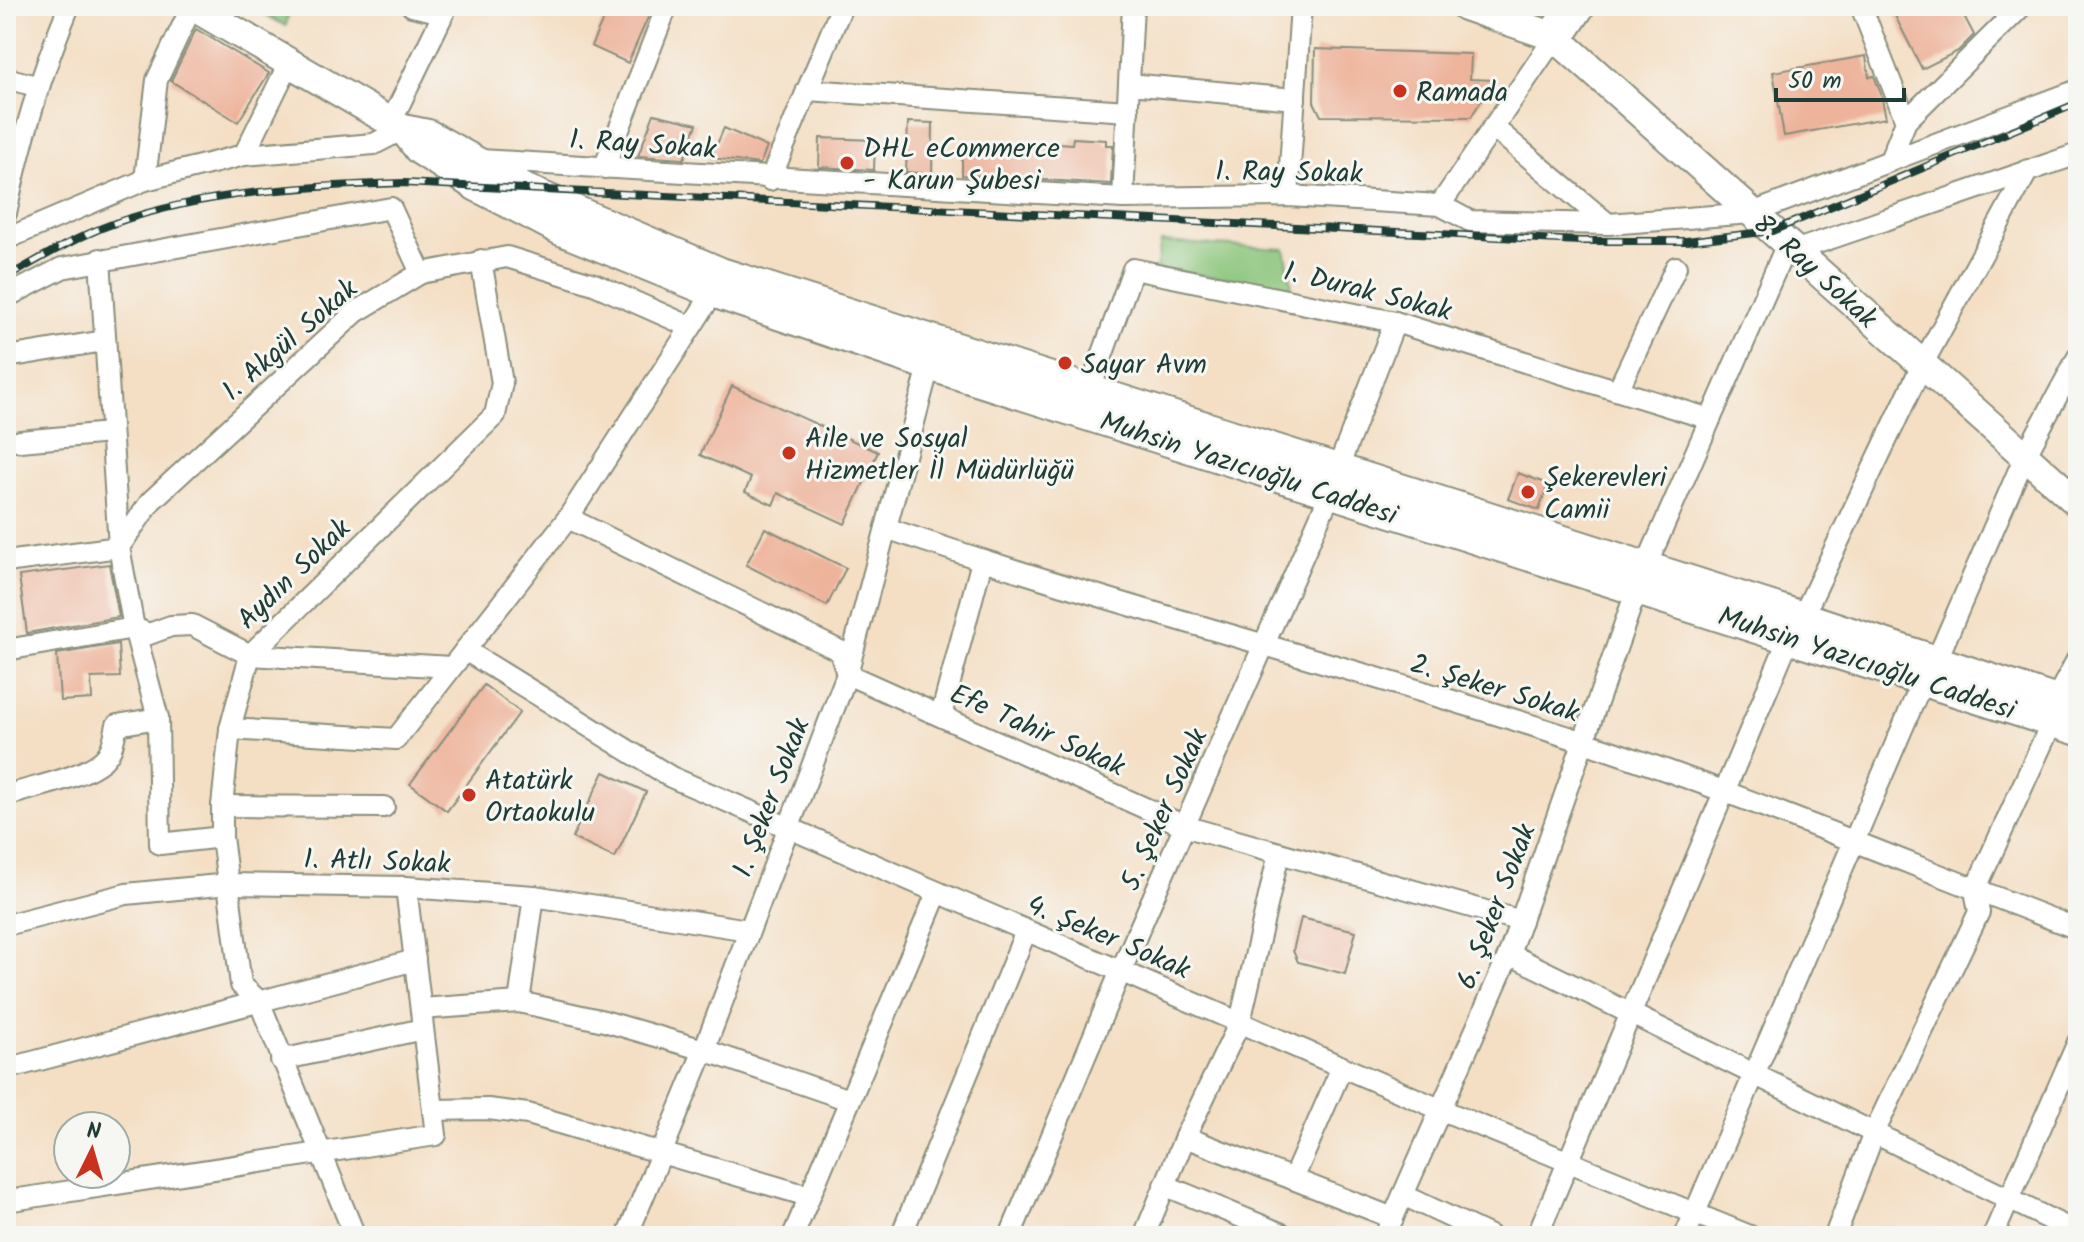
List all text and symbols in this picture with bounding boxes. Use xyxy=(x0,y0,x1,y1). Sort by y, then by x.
scale bar xyxy=(1776,52,1904,102)
text: 50 m xyxy=(1788,62,1842,101)
place label: Ramada xyxy=(1416,71,1508,116)
marker: Ramada xyxy=(1391,82,1409,100)
street label: 1. Ray Sokak xyxy=(568,118,719,173)
place label: DHL eCommerce - Karun Şubesi xyxy=(863,127,1060,204)
street label: 1. Ray Sokak xyxy=(1215,150,1364,197)
marker: DHL eCommerce - Karun Şubesi xyxy=(838,154,856,172)
street label: 8. Ray Sokak xyxy=(1741,203,1888,341)
street label: 1. Durak Sokak xyxy=(1279,250,1457,335)
street label: 1. Akgül Sokak xyxy=(212,268,370,413)
place label: Sayar Avm xyxy=(1081,343,1207,388)
marker: Sayar Avm xyxy=(1056,354,1074,372)
street label: Muhsin Yazıcıoğlu Caddesi xyxy=(1094,400,1404,539)
place label: Aile ve Sosyal Hizmetler İl Müdürlüğü xyxy=(805,417,1074,494)
marker: Aile ve Sosyal Hizmetler İl Müdürlüğü xyxy=(780,444,798,462)
place label: Şekerevleri Camii xyxy=(1544,456,1668,533)
marker: Şekerevleri Camii xyxy=(1519,483,1537,501)
street label: Aydın Sokak xyxy=(227,508,363,641)
street label: Muhsin Yazıcıoğlu Caddesi xyxy=(1712,595,2022,734)
street label: 2. Şeker Sokak xyxy=(1404,642,1585,737)
street label: Efe Tahir Sokak xyxy=(942,673,1133,790)
street label: 1. Şeker Sokak xyxy=(721,711,824,884)
street label: 5. Şeker Sokak xyxy=(1109,721,1222,899)
place label: Atatürk Ortaokulu xyxy=(485,759,595,836)
marker: Atatürk Ortaokulu xyxy=(460,786,478,804)
street label: 6. Şeker Sokak xyxy=(1445,817,1550,996)
street label: 1. Atlı Sokak xyxy=(303,837,452,888)
street label: 4. Şeker Sokak xyxy=(1019,884,1198,993)
north arrow xyxy=(52,1110,132,1190)
text: N xyxy=(85,1115,102,1151)

